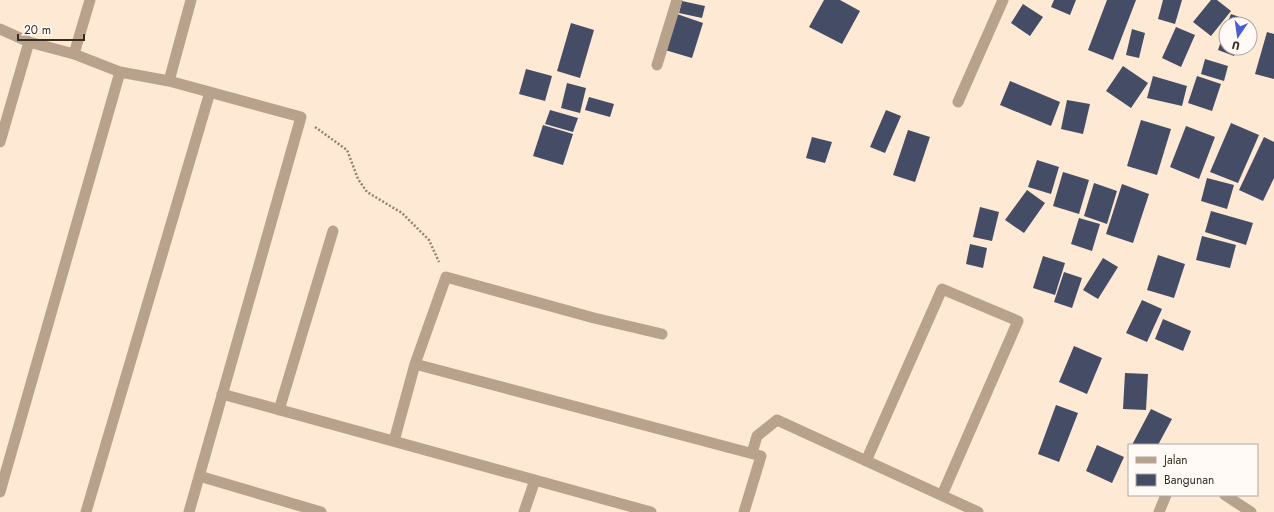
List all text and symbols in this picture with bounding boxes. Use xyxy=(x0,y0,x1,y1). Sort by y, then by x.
scale bar xyxy=(18,16,84,42)
north arrow xyxy=(1218,16,1258,56)
text: 20 m xyxy=(24,21,51,39)
text: U xyxy=(1230,37,1241,54)
legend xyxy=(1128,444,1258,496)
text: Jalan xyxy=(1162,451,1187,469)
text: Bangunan xyxy=(1164,471,1214,489)

